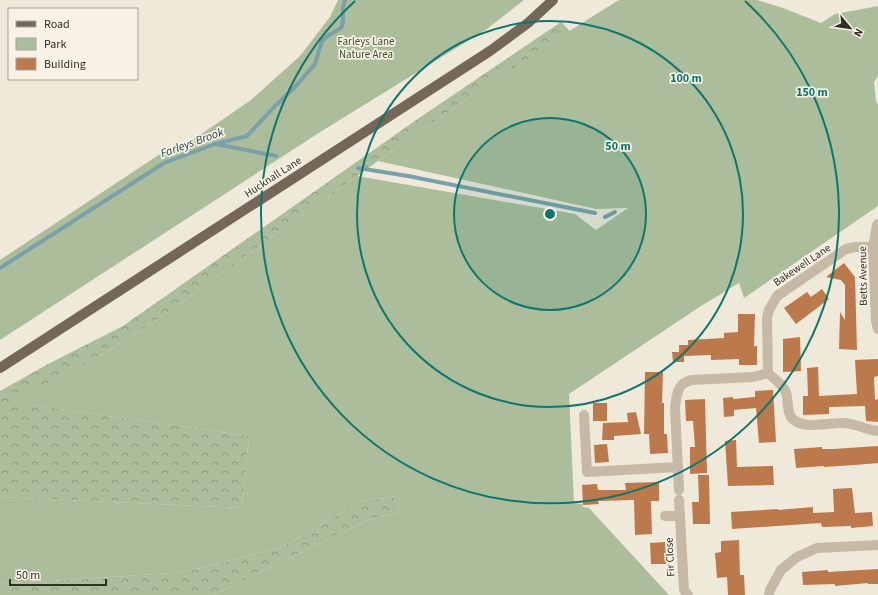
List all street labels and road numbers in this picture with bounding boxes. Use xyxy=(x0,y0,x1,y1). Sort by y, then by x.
street label: Hucknall Lane xyxy=(242,153,305,201)
street label: Bakewell Lane xyxy=(770,240,834,290)
street label: Betts Avenue xyxy=(855,246,871,306)
street label: Fir Close xyxy=(661,536,679,577)

